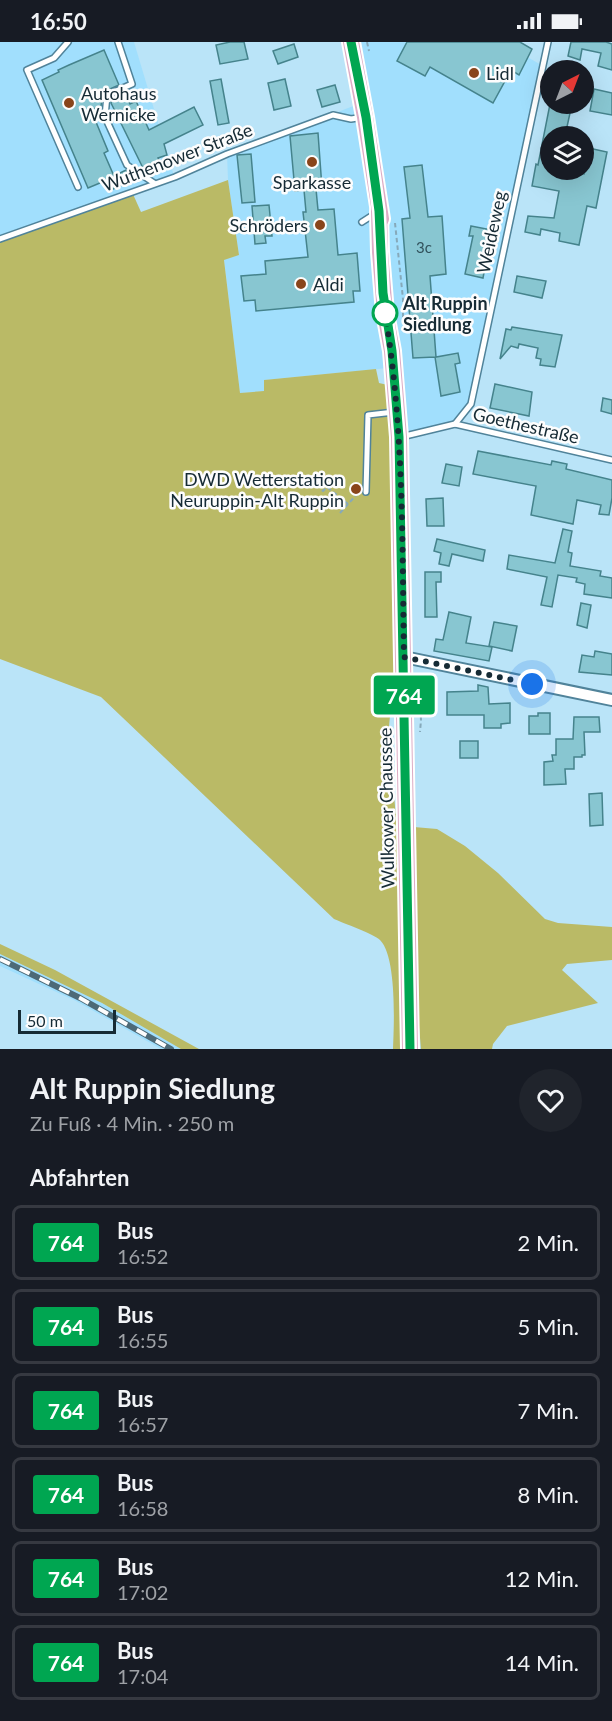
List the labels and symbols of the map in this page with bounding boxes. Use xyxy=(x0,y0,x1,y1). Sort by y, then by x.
north arrow xyxy=(540,60,594,114)
place label: Lidl xyxy=(486,62,514,84)
marker: Lidl xyxy=(467,66,481,80)
place label: Autohaus Wernicke xyxy=(81,82,157,125)
marker: Autohaus Wernicke xyxy=(62,96,76,110)
street label: Wuthenower Straße xyxy=(99,118,255,196)
marker: Sparkasse xyxy=(305,155,319,169)
place label: Sparkasse xyxy=(273,171,351,193)
street label: Weideweg xyxy=(472,189,510,275)
place label: Schröders xyxy=(229,214,308,236)
marker: Schröders xyxy=(313,218,327,232)
house number: 3c xyxy=(416,238,432,256)
place label: Aldi xyxy=(313,273,344,295)
marker: Aldi xyxy=(294,277,308,291)
place label: Alt Ruppin Siedlung xyxy=(402,292,488,335)
marker: Alt Ruppin Siedlung xyxy=(372,300,398,326)
street label: Goethestraße xyxy=(471,402,581,448)
place label: DWD Wetterstation Neuruppin-Alt Ruppin xyxy=(170,468,344,511)
marker: DWD Wetterstation Neuruppin-Alt Ruppin xyxy=(349,482,363,496)
your location xyxy=(517,669,547,699)
line badge: 764 xyxy=(370,676,438,714)
street label: Wulkower Chaussee xyxy=(374,727,398,889)
scale bar xyxy=(18,1007,116,1034)

